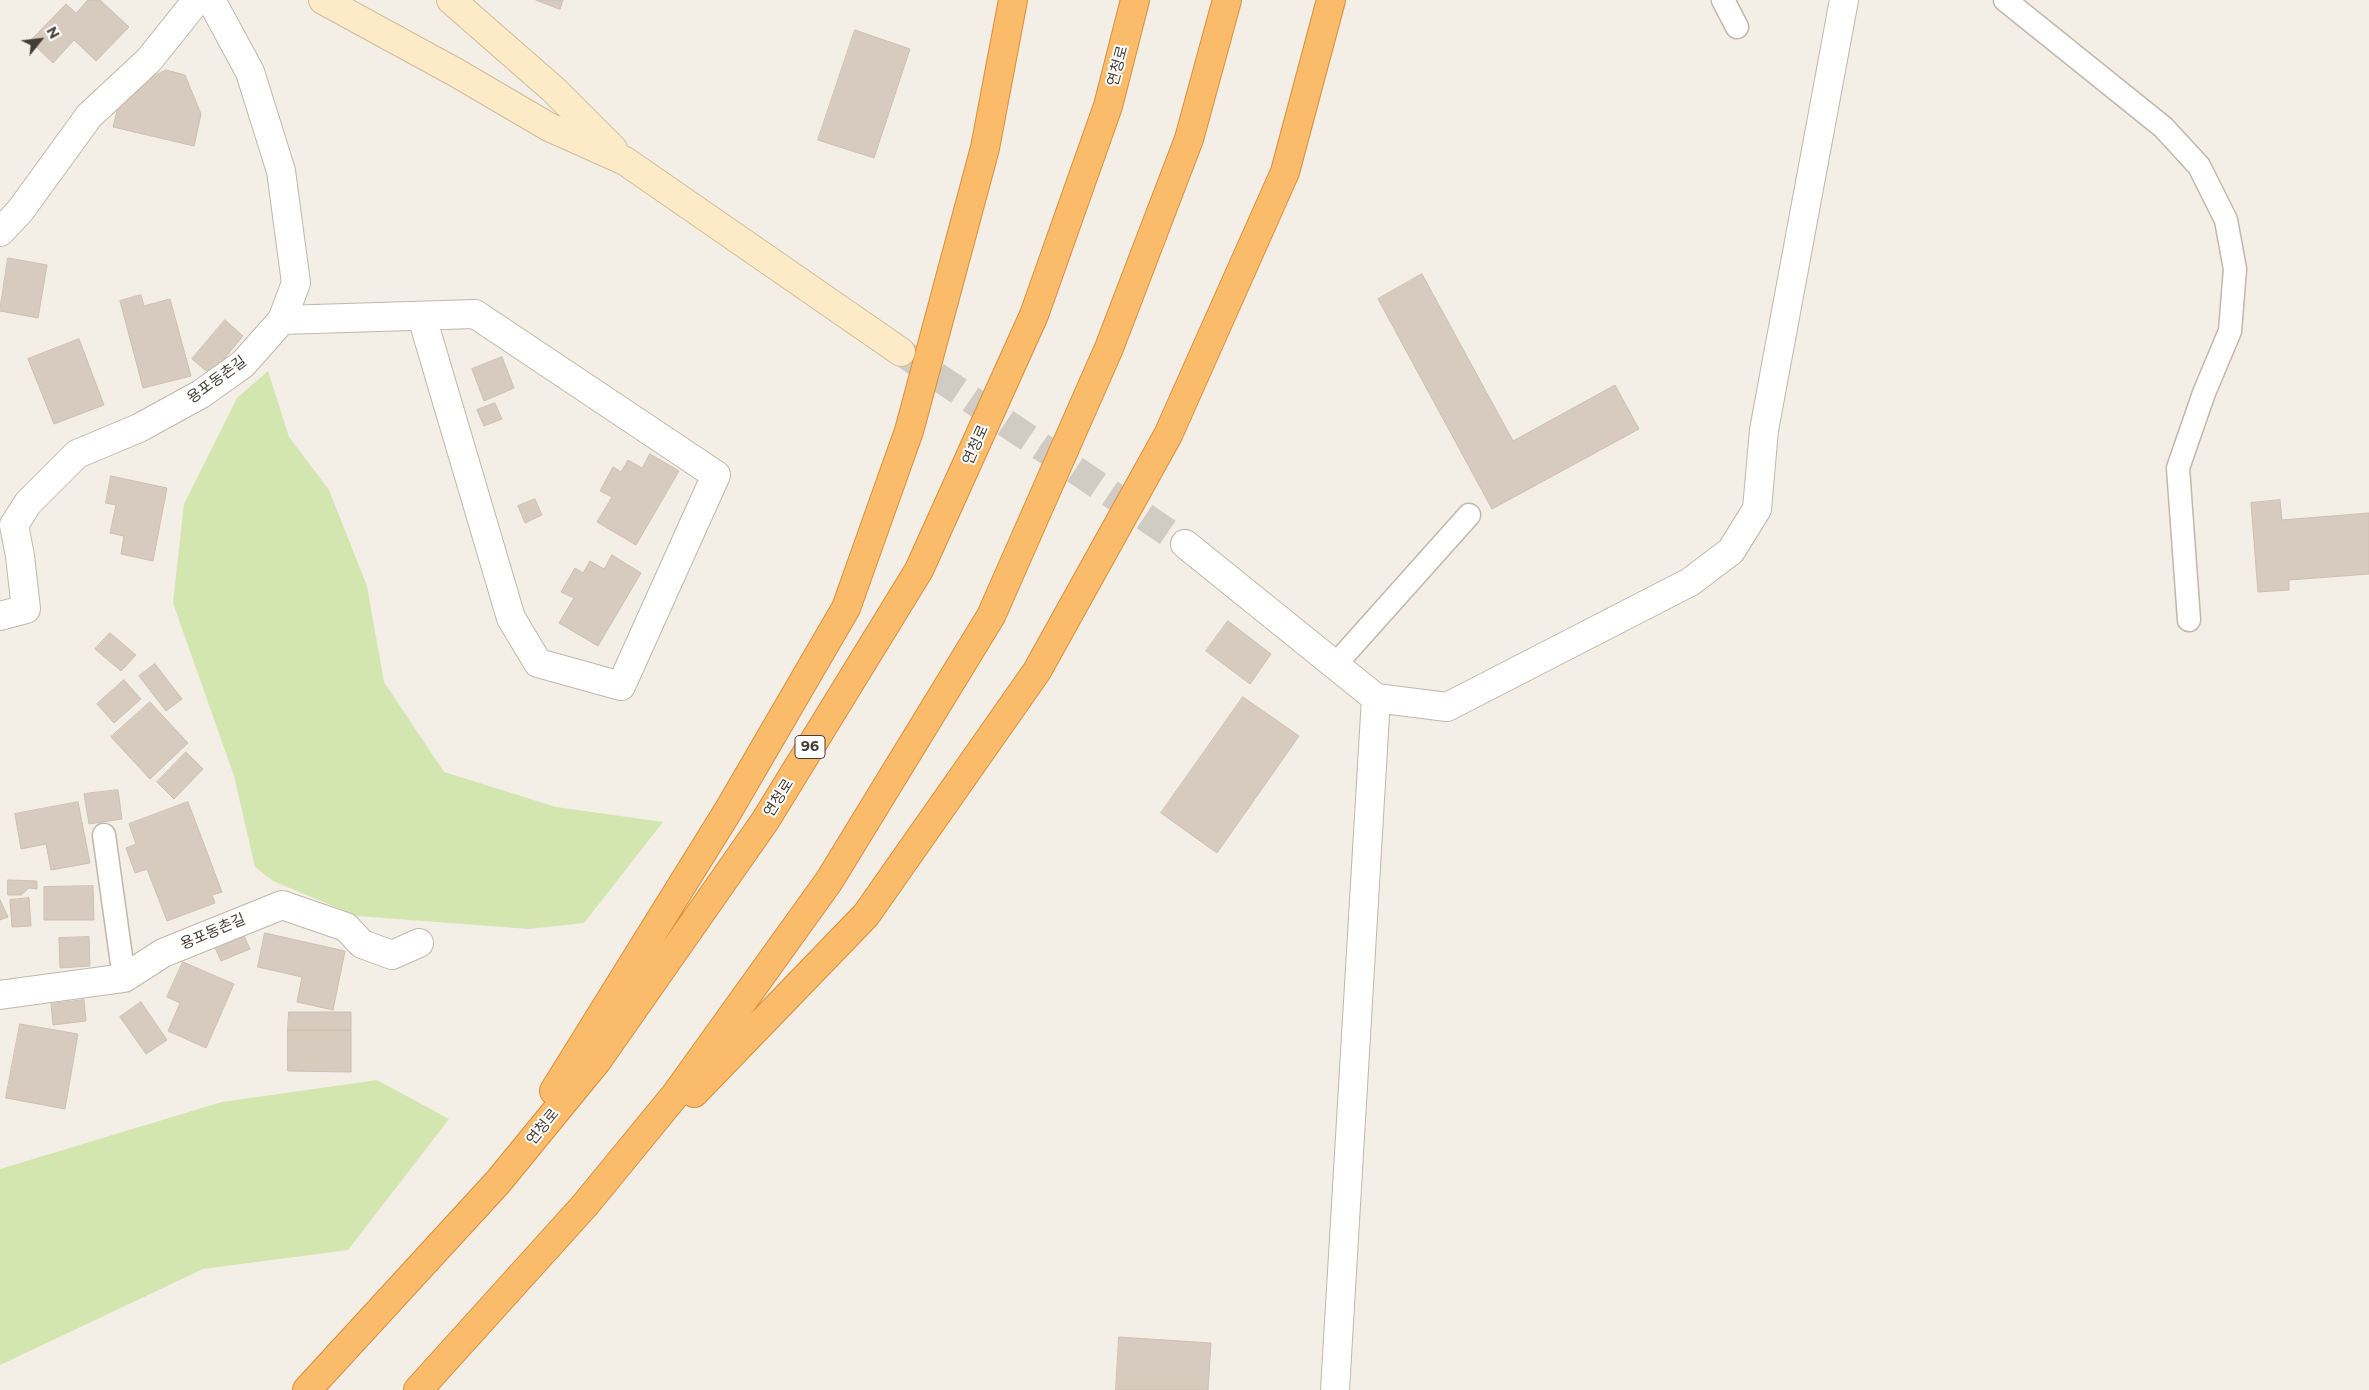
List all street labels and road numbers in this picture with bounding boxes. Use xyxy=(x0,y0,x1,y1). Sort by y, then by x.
street label: 연청로 xyxy=(1104,44,1132,88)
street label: 용포동촌길 xyxy=(184,352,250,408)
street label: 연청로 xyxy=(959,422,993,468)
road number: 96 xyxy=(795,736,825,759)
street label: 연청로 xyxy=(760,776,798,820)
street label: 용포동촌길 xyxy=(178,910,248,954)
street label: 연청로 xyxy=(523,1105,563,1149)

